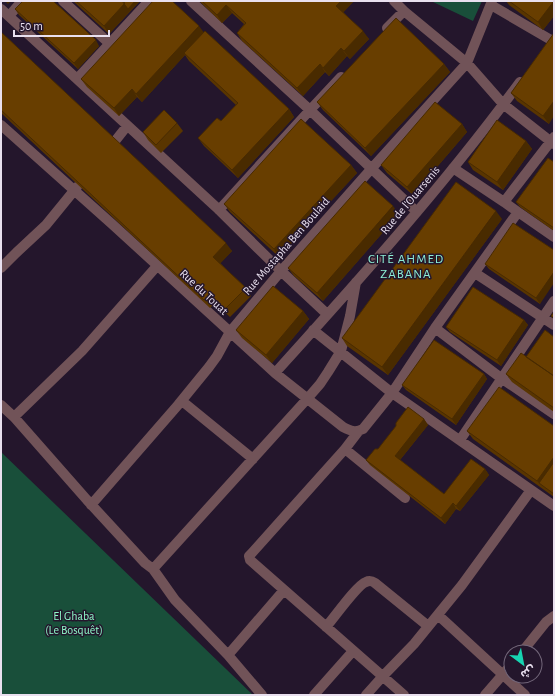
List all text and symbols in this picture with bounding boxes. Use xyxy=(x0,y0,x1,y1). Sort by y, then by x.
scale bar xyxy=(14,12,109,38)
text: 50 m xyxy=(20,20,43,32)
street label: Rue de l'Ouarsenis xyxy=(378,164,442,236)
street label: Rue Mostapha Ben Boulaid xyxy=(241,195,331,297)
district label: CITÉ AHMED ZABANA xyxy=(368,252,444,281)
street label: Rue du Touat xyxy=(178,267,230,317)
park label: El Ghaba (Le Bosquêt) xyxy=(45,610,103,636)
north arrow xyxy=(503,644,543,684)
text: ش xyxy=(518,663,537,681)

